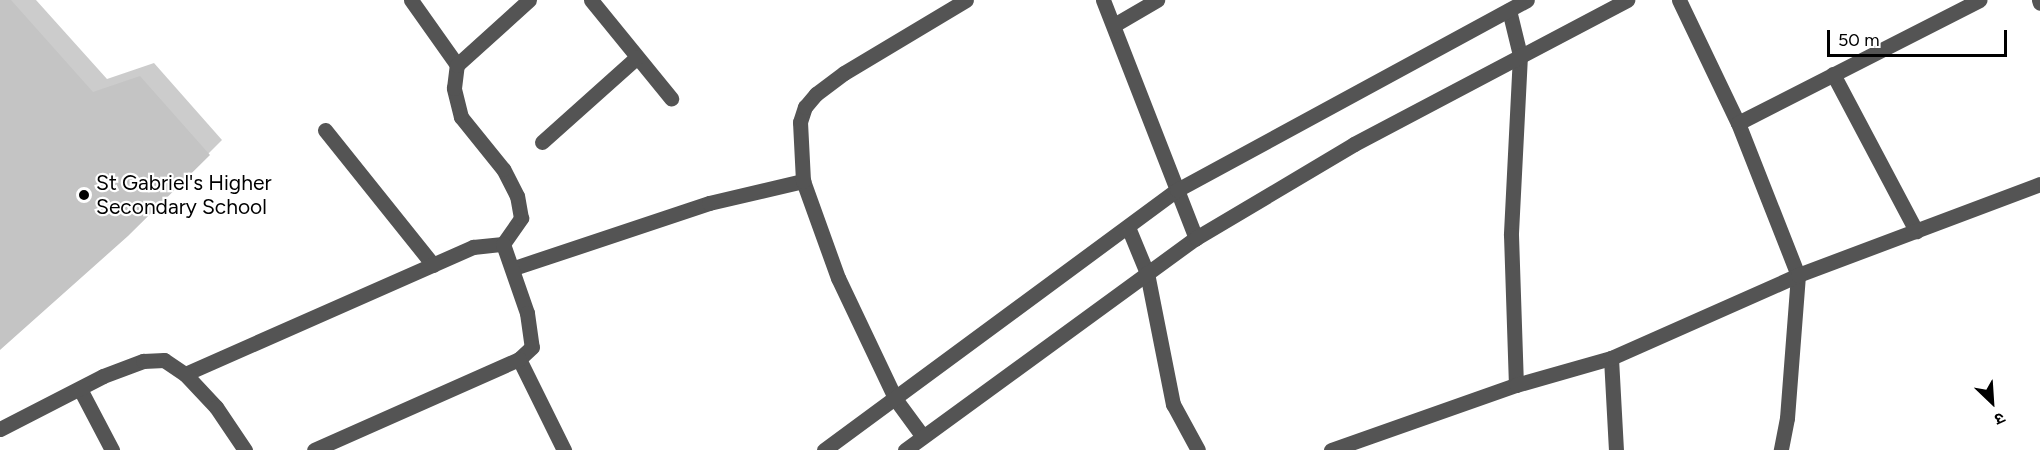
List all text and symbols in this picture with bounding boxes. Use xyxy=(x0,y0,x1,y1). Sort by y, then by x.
scale bar xyxy=(1830,18,2010,56)
text: 50 m xyxy=(1838,29,1880,51)
place label: St Gabriel's Higher Secondary School xyxy=(96,170,271,220)
marker: St Gabriel's Higher Secondary School xyxy=(77,188,91,202)
north arrow xyxy=(1962,372,2022,432)
text: उ xyxy=(1992,408,2008,429)

